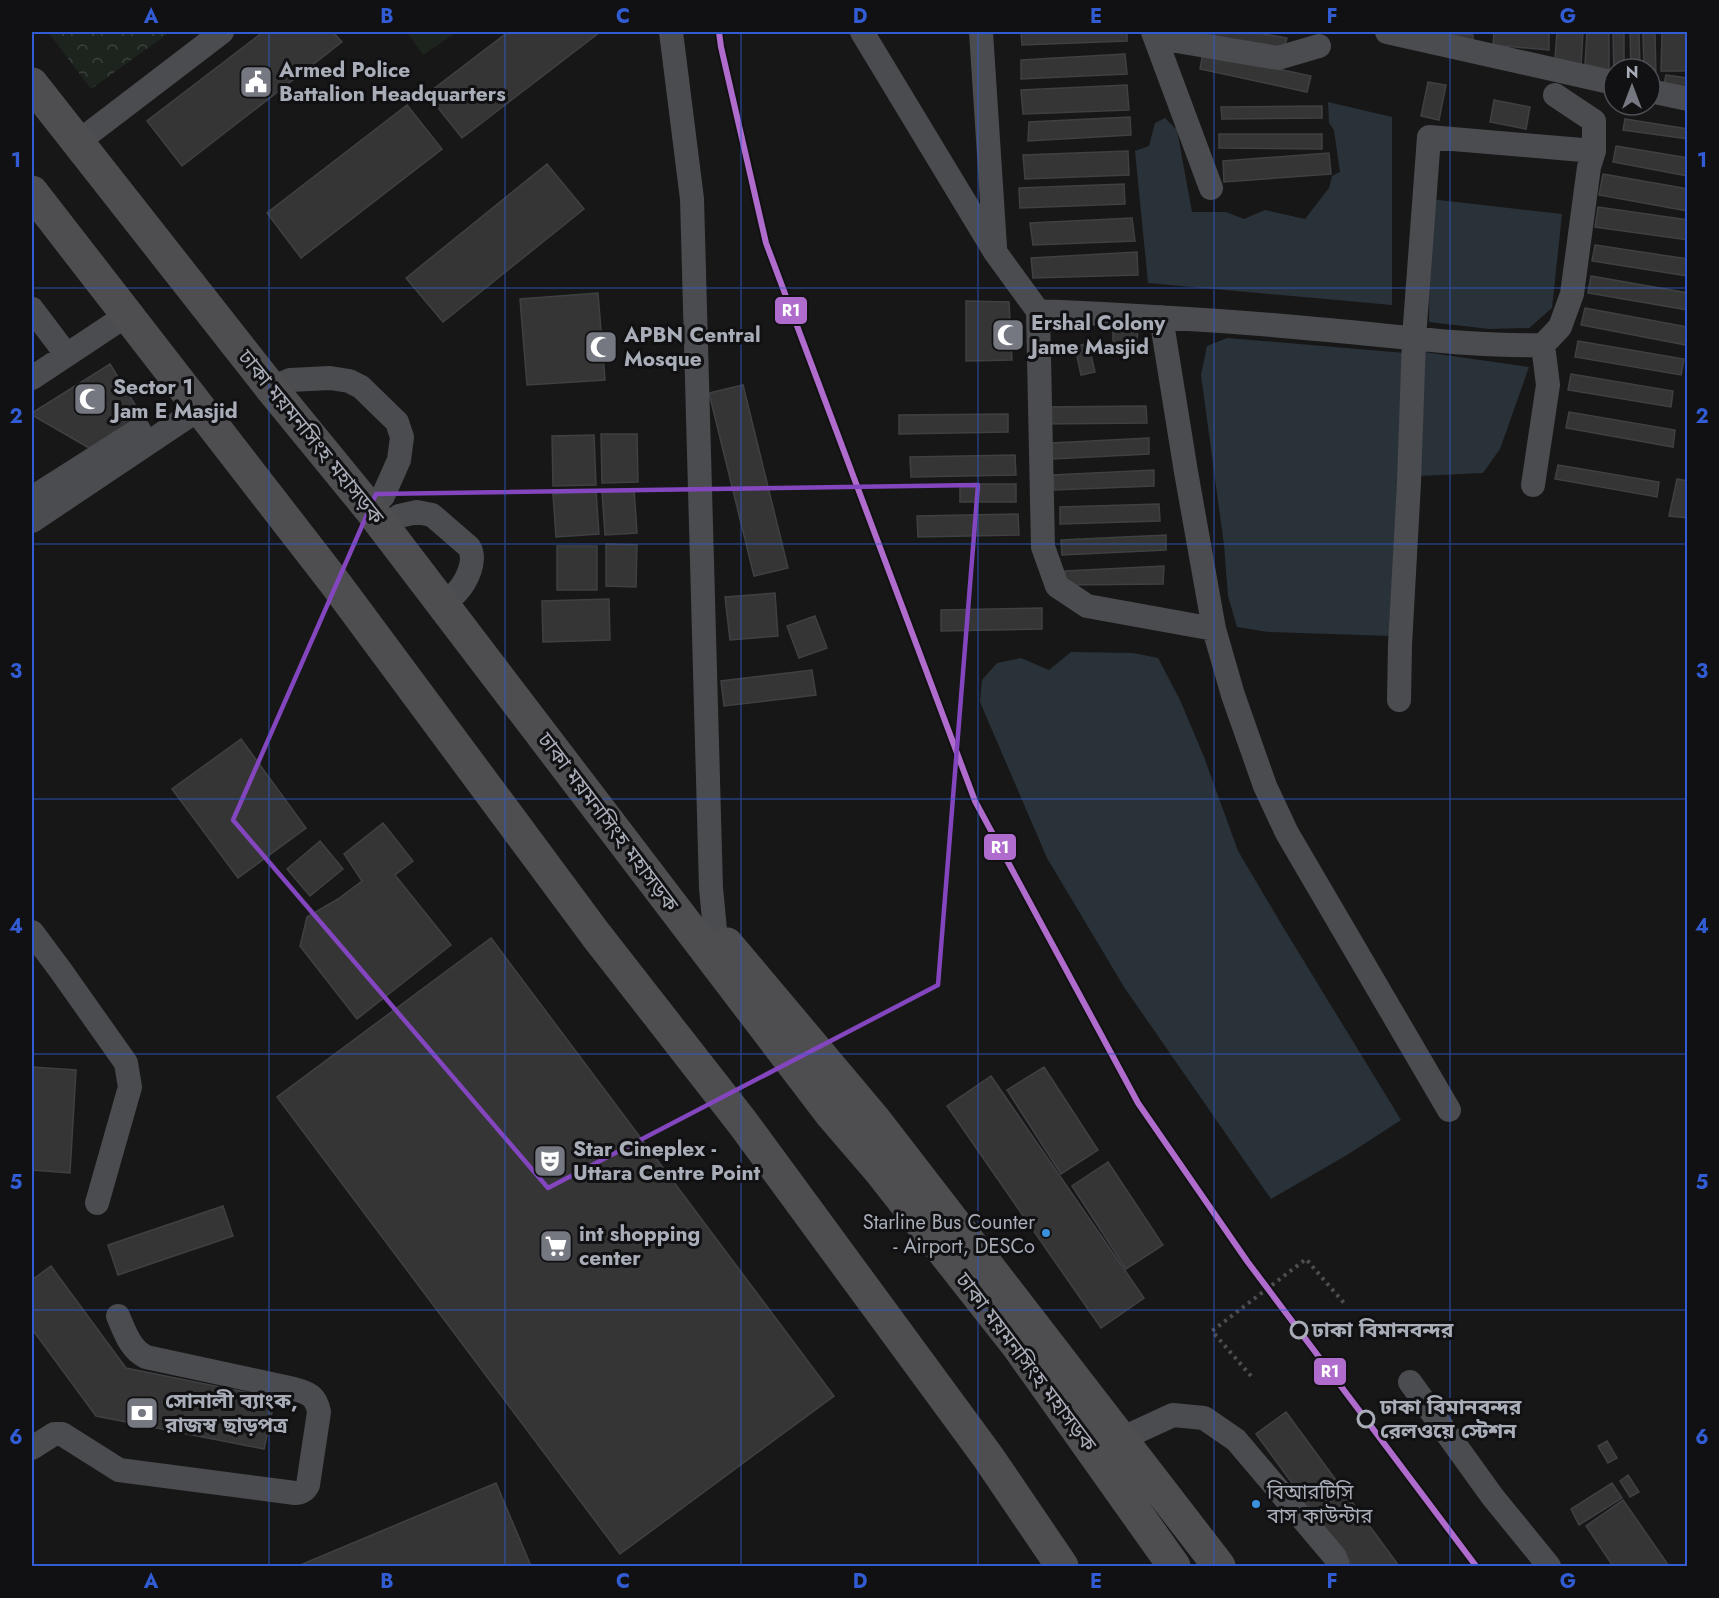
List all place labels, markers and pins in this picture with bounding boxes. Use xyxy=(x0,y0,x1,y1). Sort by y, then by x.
place label: Armed Police Battalion Headquarters xyxy=(278,55,506,109)
public building icon: Armed Police Battalion Headquarters xyxy=(238,64,274,100)
place label: Ershal Colony Jame Masjid xyxy=(1027,308,1166,362)
mosque icon: Ershal Colony Jame Masjid xyxy=(990,317,1026,353)
place label: APBN Central Mosque xyxy=(623,320,761,374)
mosque icon: APBN Central Mosque xyxy=(583,329,619,365)
place label: Sector 1 Jam E Masjid xyxy=(109,372,238,426)
mosque icon: Sector 1 Jam E Masjid xyxy=(72,381,108,417)
place label: Star Cineplex - Uttara Centre Point xyxy=(573,1134,761,1188)
theatre icon: Star Cineplex - Uttara Centre Point xyxy=(532,1143,568,1179)
place label: Starline Bus Counter - Airport, DESCo xyxy=(863,1208,1035,1261)
place label: int shopping center xyxy=(579,1219,700,1273)
marker: Starline Bus Counter - Airport, DESCo xyxy=(1040,1227,1052,1239)
supermarket icon: int shopping center xyxy=(538,1228,574,1264)
place label: ঢাকা বিমানবন্দর xyxy=(1311,1315,1454,1345)
marker: ঢাকা বিমানবন্দর xyxy=(1290,1321,1308,1339)
place label: সোনালী ব্যাংক, রাজস্ব ছাড়পত্র xyxy=(164,1386,298,1440)
place label: ঢাকা বিমানবন্দর রেলওয়ে স্টেশন xyxy=(1379,1392,1522,1446)
bank icon: সোনালী ব্যাংক, রাজস্ব ছাড়পত্র xyxy=(124,1395,160,1431)
marker: ঢাকা বিমানবন্দর রেলওয়ে স্টেশন xyxy=(1357,1410,1375,1428)
place label: বিআরটিসি বাস কাউন্টার xyxy=(1266,1478,1373,1531)
marker: বিআরটিসি বাস কাউন্টার xyxy=(1250,1498,1262,1510)

